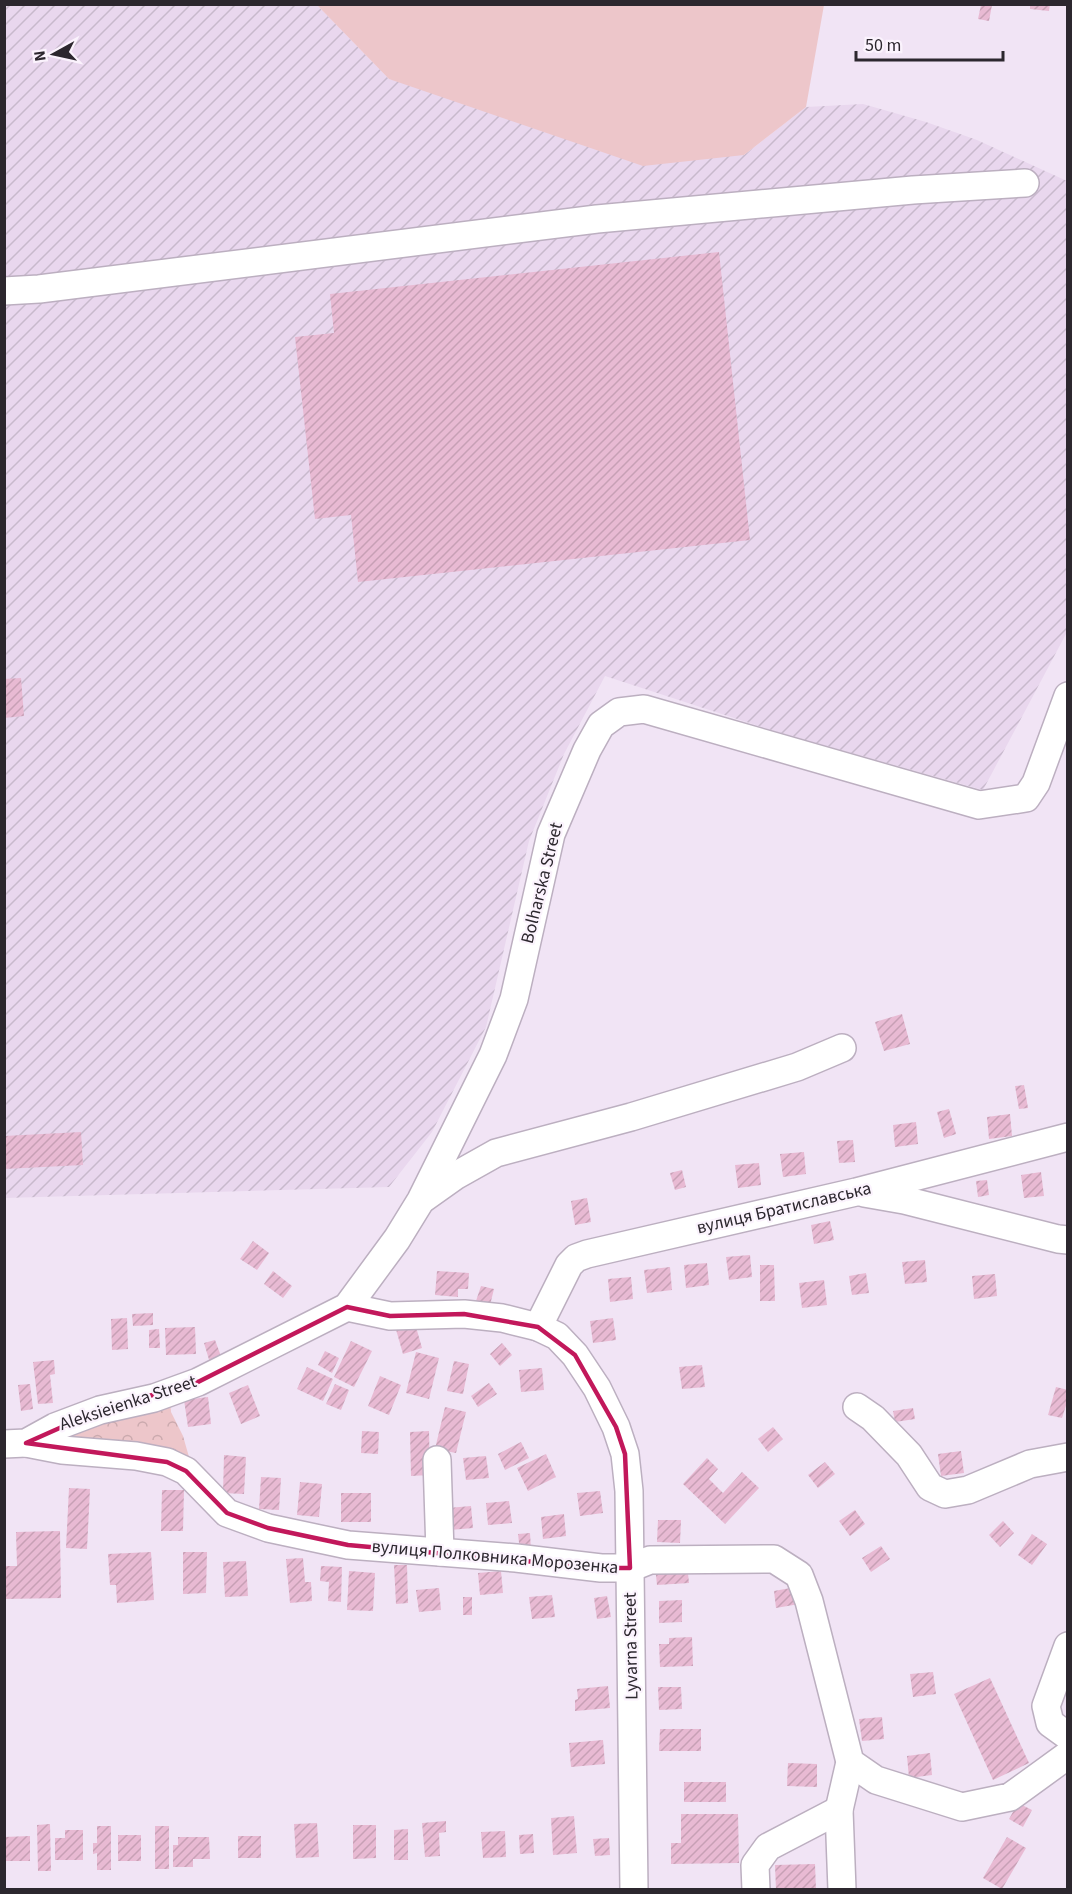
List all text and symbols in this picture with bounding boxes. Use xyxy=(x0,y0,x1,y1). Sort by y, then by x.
north arrow xyxy=(24,24,84,84)
scale bar xyxy=(856,24,1003,62)
text: 50 m xyxy=(865,33,901,58)
text: N xyxy=(29,49,52,63)
street label: Bolharska Street xyxy=(515,820,569,946)
street label: вулиця Братиславська xyxy=(694,1176,874,1240)
street label: Aleksieienka Street xyxy=(56,1369,200,1437)
street label: вулиця Полковника Морозенка xyxy=(371,1534,619,1580)
street label: Lyvarna Street xyxy=(618,1592,644,1700)

